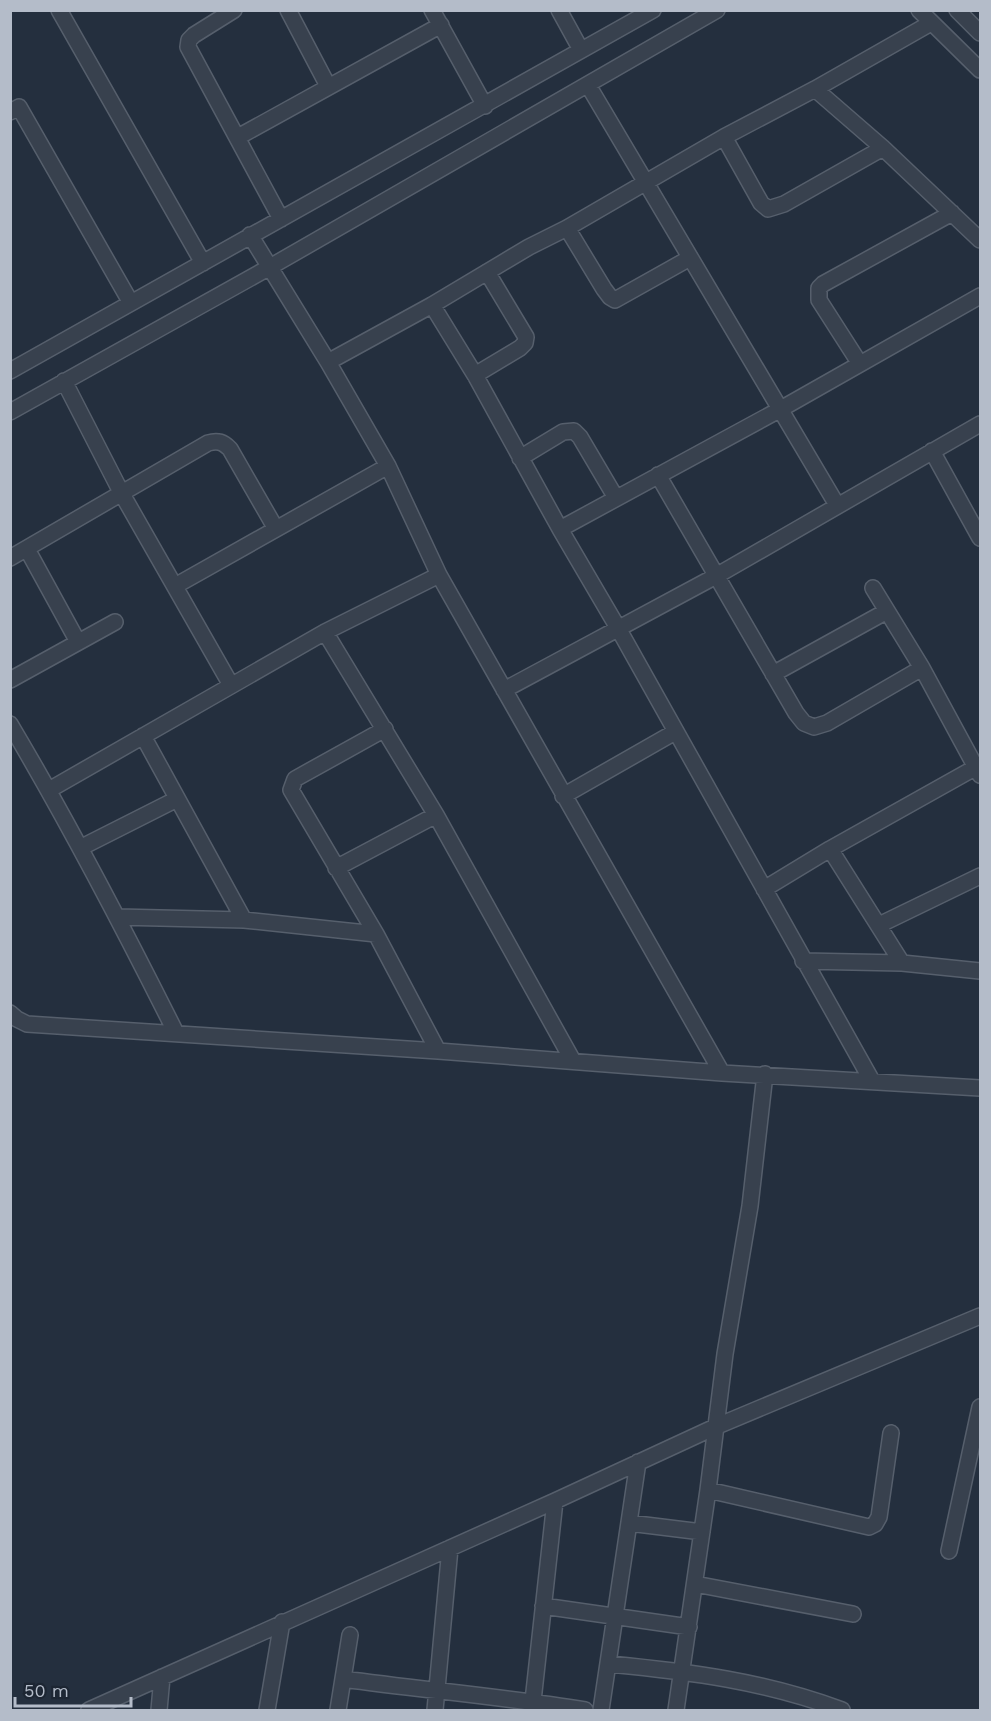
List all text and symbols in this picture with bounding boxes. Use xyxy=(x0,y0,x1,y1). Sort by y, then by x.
scale bar xyxy=(15,1670,130,1708)
text: 50 m xyxy=(24,1680,69,1701)

